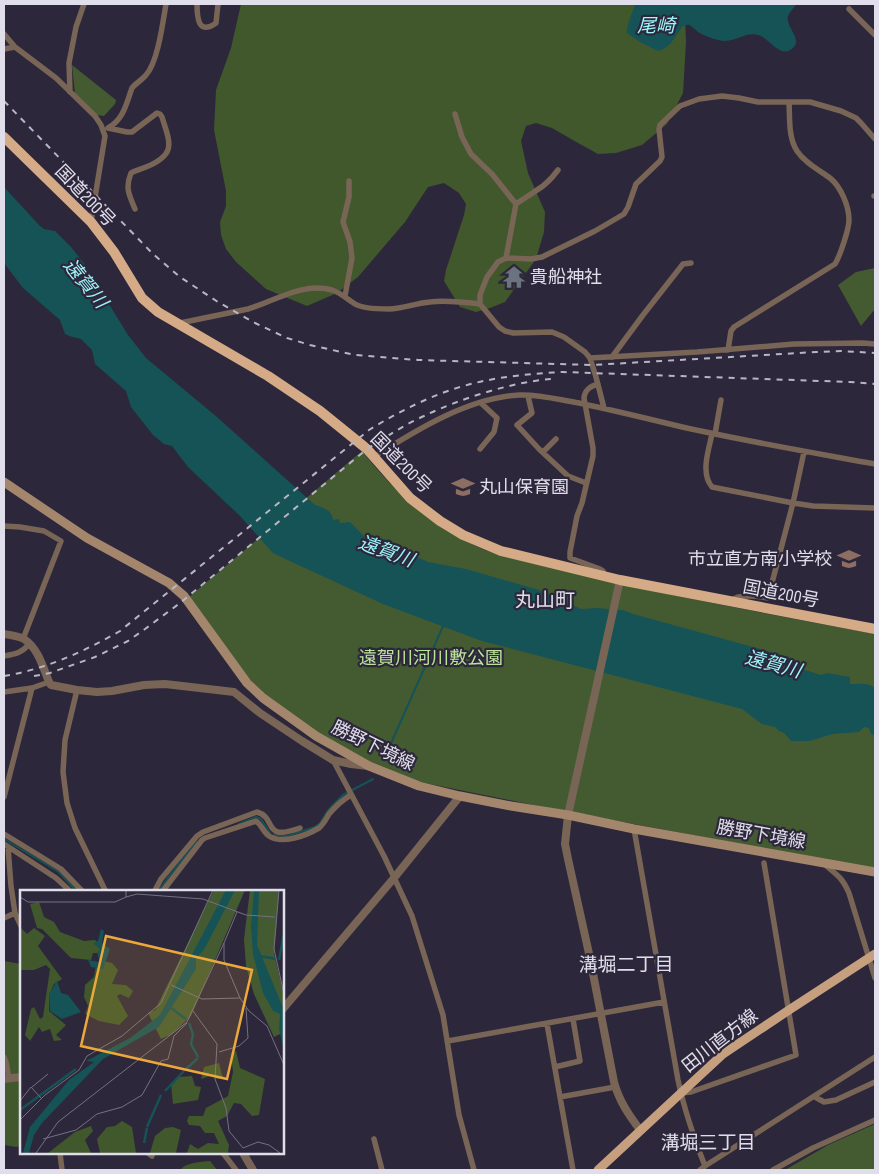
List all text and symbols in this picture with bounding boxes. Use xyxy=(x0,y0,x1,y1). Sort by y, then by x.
water label: 尾崎 xyxy=(637,15,678,38)
street label: 国道200号 xyxy=(51,161,119,231)
water label: 遠賀川 xyxy=(58,255,113,315)
temple icon: 貴船神社 xyxy=(501,264,527,290)
place label: 貴船神社 xyxy=(530,267,602,288)
street label: 国道200号 xyxy=(366,428,436,498)
school or university icon: 丸山保育園 xyxy=(450,474,476,500)
place label: 丸山保育園 xyxy=(479,477,569,498)
water label: 遠賀川 xyxy=(355,531,419,573)
school or university icon: 市立直方南小学校 xyxy=(836,546,862,572)
place label: 市立直方南小学校 xyxy=(688,549,832,570)
street label: 国道200号 xyxy=(741,576,821,612)
district label: 丸山町 xyxy=(515,589,575,613)
water label: 遠賀川 xyxy=(742,647,805,684)
park label: 遠賀川河川敷公園 xyxy=(359,648,503,669)
street label: 勝野下境線 xyxy=(328,717,418,775)
street label: 勝野下境線 xyxy=(715,817,807,853)
inset map xyxy=(20,890,284,1154)
district label: 溝堀二丁目 xyxy=(578,954,674,977)
street label: 田川直方線 xyxy=(678,1005,762,1077)
district label: 溝堀三丁目 xyxy=(660,1132,756,1155)

